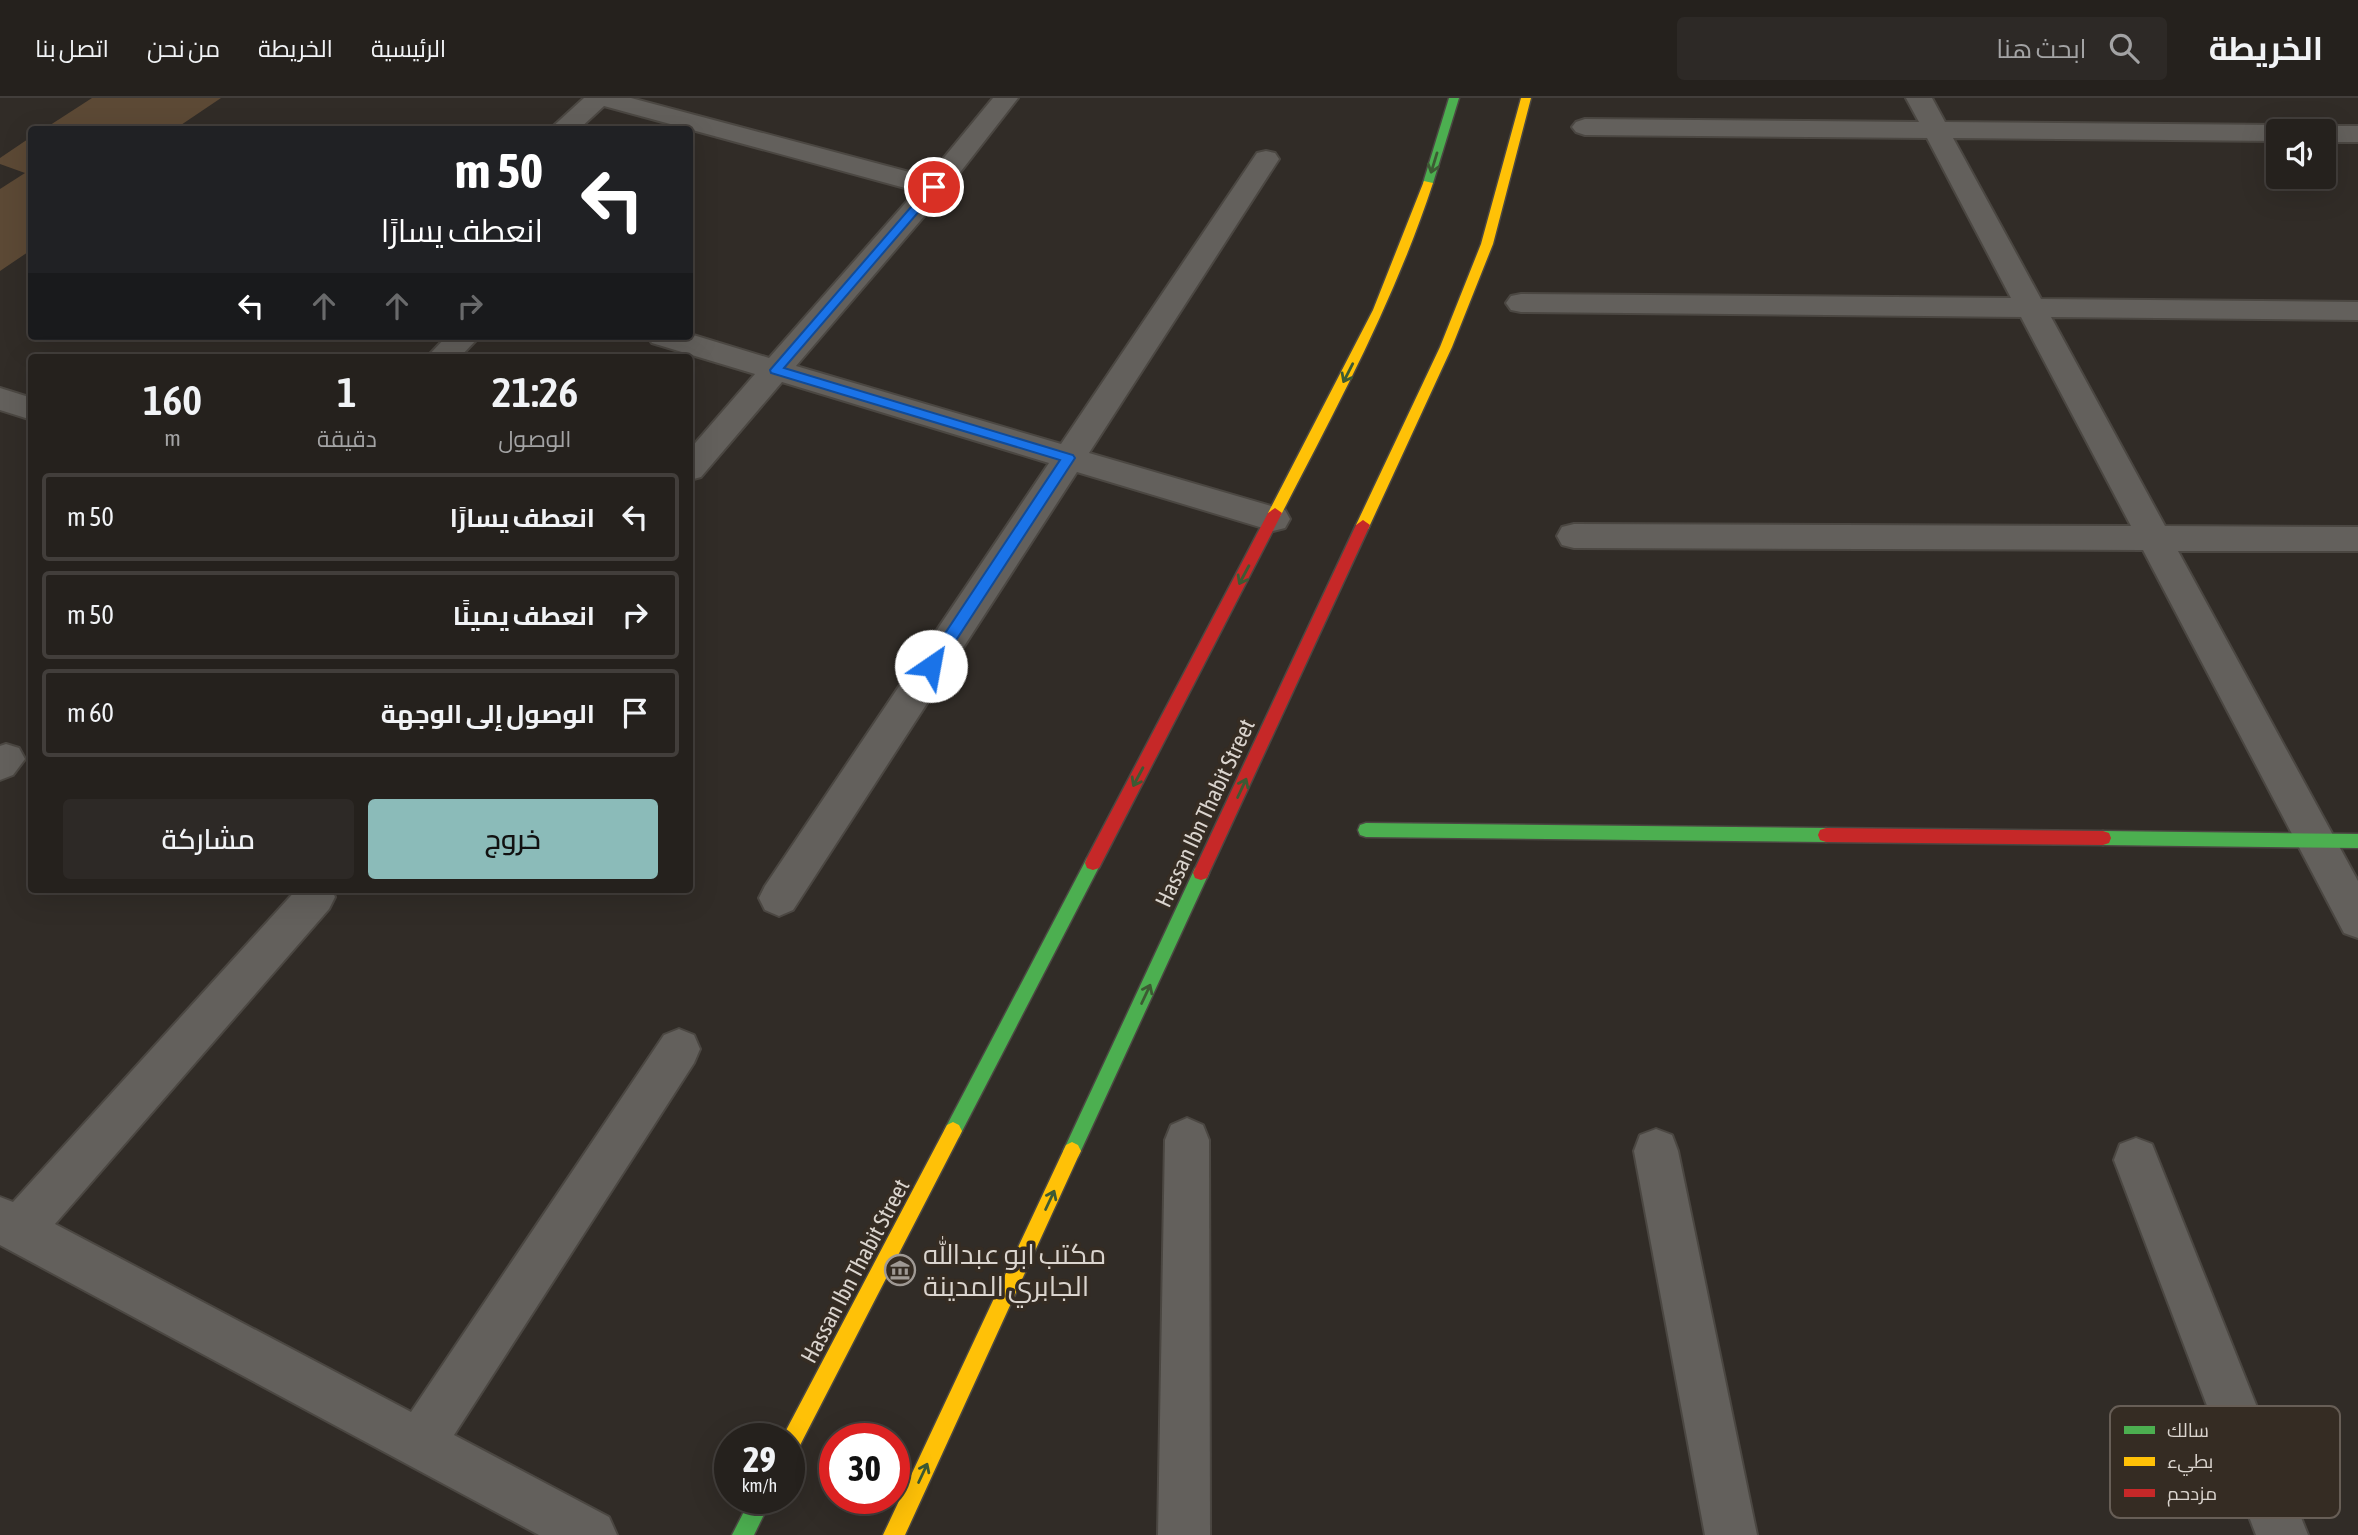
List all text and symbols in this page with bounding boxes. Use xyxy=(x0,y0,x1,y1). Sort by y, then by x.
search box xyxy=(1677,17,2167,80)
icon: search xyxy=(2105,29,2143,67)
text: الخريطة xyxy=(2209,29,2323,67)
text: ابحث هنا xyxy=(1996,34,2087,64)
text: اتصل بنا xyxy=(35,35,109,62)
text: من نحن xyxy=(147,35,220,62)
text: الخريطة xyxy=(258,35,333,62)
text: الرئيسية xyxy=(371,35,446,62)
map controls xyxy=(2266,119,2336,189)
button: sound xyxy=(2266,119,2336,189)
text: 50 m xyxy=(455,142,543,198)
one-way arrow xyxy=(1427,152,1440,174)
icon: left xyxy=(567,154,658,245)
pin xyxy=(904,157,964,217)
icon: arrive xyxy=(915,168,953,206)
text: انعطف يسارًا xyxy=(381,212,543,249)
icon: left xyxy=(232,287,270,325)
icon: ahead xyxy=(305,287,343,325)
icon: ahead xyxy=(378,287,416,325)
icon: right xyxy=(451,287,489,325)
one-way arrow xyxy=(1341,363,1355,383)
text: 1 xyxy=(337,368,357,416)
text: 21:26 xyxy=(492,368,578,416)
text: 160 xyxy=(143,376,202,424)
text: m xyxy=(164,425,181,451)
text: دقيقة xyxy=(317,426,377,452)
text: الوصول xyxy=(498,426,572,452)
icon: left xyxy=(616,498,654,536)
text: 50 m xyxy=(67,502,114,532)
text: انعطف يسارًا xyxy=(450,503,595,533)
one-way arrow xyxy=(1236,564,1250,585)
icon: right xyxy=(616,596,654,634)
text: 50 m xyxy=(67,600,114,630)
text: انعطف يمينًا xyxy=(453,601,595,631)
position arrow xyxy=(894,629,968,703)
icon: arrive xyxy=(616,694,654,732)
text: 60 m xyxy=(67,698,114,728)
text: الوصول إلى الوجهة xyxy=(381,699,595,729)
street label: Hassan Ibn Thabit Street xyxy=(1150,715,1260,911)
one-way arrow xyxy=(1131,766,1145,787)
one-way arrow xyxy=(1236,778,1249,799)
button: مشاركة xyxy=(63,799,354,879)
button: خروج xyxy=(368,799,658,879)
one-way arrow xyxy=(1140,984,1153,1005)
street label: Hassan Ibn Thabit Street xyxy=(796,1175,914,1367)
one-way arrow xyxy=(1044,1190,1057,1211)
place label: مكتب ابو عبدالله الجابري المدينة xyxy=(923,1236,1106,1308)
museum icon: مكتب ابو عبدالله الجابري المدينة xyxy=(883,1253,917,1287)
legend xyxy=(2110,1406,2340,1518)
text: سالك xyxy=(2167,1419,2209,1441)
speed limit sign: 30 xyxy=(819,1423,910,1514)
text: 29 xyxy=(743,1439,776,1479)
text: بطيء xyxy=(2167,1450,2213,1476)
one-way arrow xyxy=(917,1463,930,1484)
text: km/h xyxy=(742,1475,777,1496)
text: مزدحم xyxy=(2167,1482,2217,1507)

